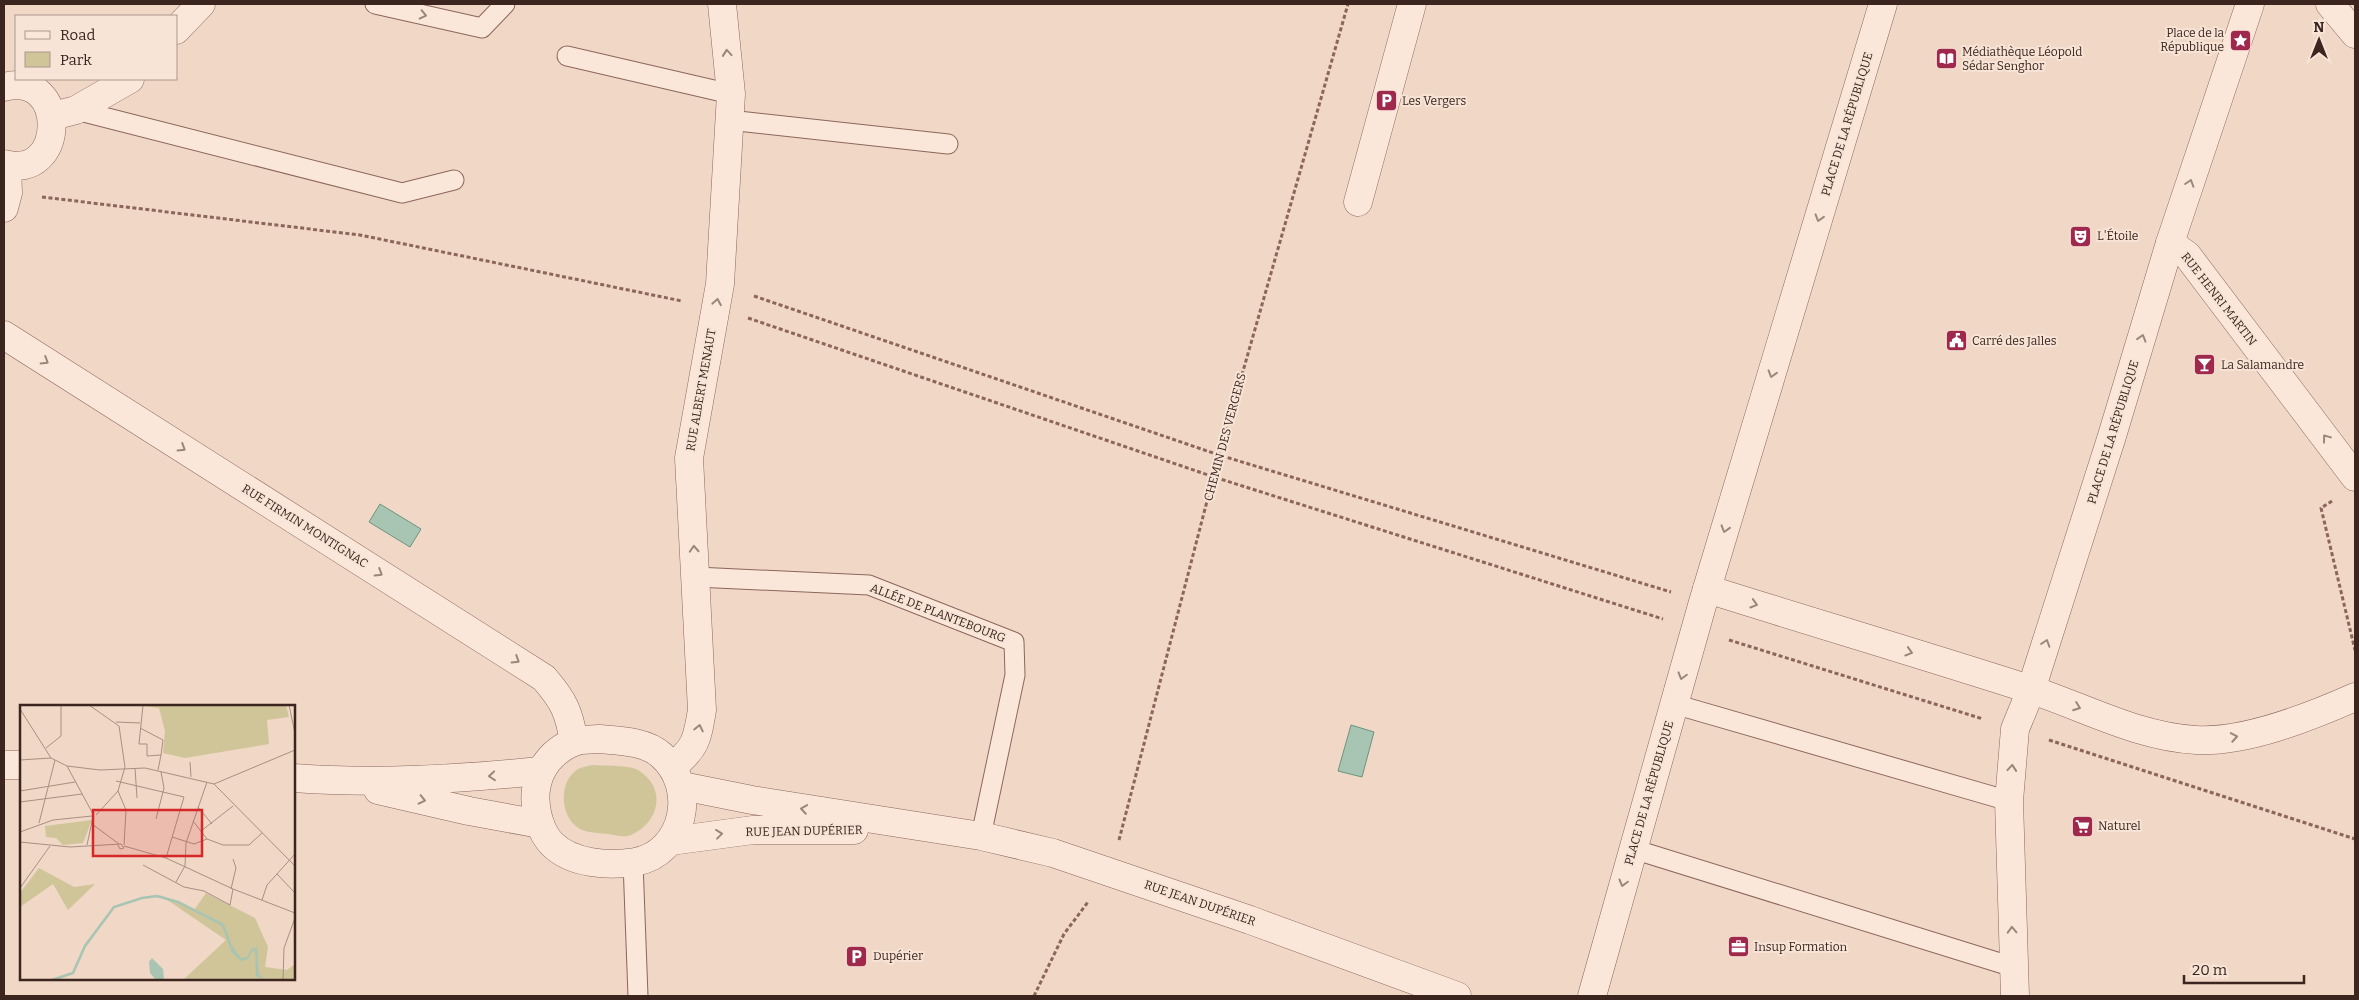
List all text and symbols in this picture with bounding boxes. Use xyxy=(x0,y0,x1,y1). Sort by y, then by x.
one-way arrow xyxy=(418,9,427,19)
legend xyxy=(15,15,178,80)
north arrow xyxy=(2294,15,2344,65)
text: N xyxy=(2314,19,2325,36)
text: Road xyxy=(60,26,95,44)
place label: Place de la République xyxy=(2160,26,2224,54)
place icon: Place de la République xyxy=(2228,28,2252,52)
place label: Médiathèque Léopold Sédar Senghor xyxy=(1962,45,2082,73)
library icon: Médiathèque Léopold Sédar Senghor xyxy=(1934,47,1958,71)
one-way arrow xyxy=(722,48,733,56)
street label: PLACE DE LA RÉPUBLIQUE xyxy=(1817,50,1876,198)
text: Park xyxy=(60,51,92,69)
parking icon: Les Vergers xyxy=(1374,89,1398,113)
place label: Les Vergers xyxy=(1402,94,1466,108)
one-way arrow xyxy=(2184,179,2194,187)
one-way arrow xyxy=(1814,213,1824,222)
theatre icon: L'Étoile xyxy=(2069,224,2093,248)
place label: L'Étoile xyxy=(2097,228,2138,243)
street label: RUE HENRI MARTIN xyxy=(2178,250,2260,349)
one-way arrow xyxy=(711,297,722,306)
street label: RUE ALBERT MENAUT xyxy=(683,328,719,452)
public building icon: Carré des Jalles xyxy=(1944,329,1968,353)
place label: Carré des Jalles xyxy=(1972,334,2057,348)
one-way arrow xyxy=(2136,334,2146,342)
bar icon: La Salamandre xyxy=(2193,353,2217,377)
one-way arrow xyxy=(40,355,49,365)
street label: PLACE DE LA RÉPUBLIQUE xyxy=(2083,358,2142,506)
place label: La Salamandre xyxy=(2221,358,2304,372)
one-way arrow xyxy=(1768,369,1778,377)
street label: CHEMIN DES VERGERS xyxy=(1201,372,1249,502)
one-way arrow xyxy=(2323,434,2332,444)
one-way arrow xyxy=(177,442,186,452)
street label: RUE FIRMIN MONTIGNAC xyxy=(240,481,371,571)
one-way arrow xyxy=(1721,525,1731,533)
one-way arrow xyxy=(688,545,699,553)
one-way arrow xyxy=(373,566,382,576)
street label: ALLÉE DE PLANTEBOURG xyxy=(868,580,1008,645)
one-way arrow xyxy=(1749,598,1758,608)
one-way arrow xyxy=(2041,640,2051,648)
one-way arrow xyxy=(1905,646,1913,656)
one-way arrow xyxy=(510,653,519,663)
one-way arrow xyxy=(1677,671,1687,680)
one-way arrow xyxy=(2072,701,2081,711)
inset map xyxy=(20,705,295,980)
street label: PLACE DE LA RÉPUBLIQUE xyxy=(1621,719,1676,867)
one-way arrow xyxy=(693,724,704,733)
one-way arrow xyxy=(2230,732,2239,742)
one-way arrow xyxy=(2006,763,2017,771)
one-way arrow xyxy=(487,770,495,781)
one-way arrow xyxy=(417,794,426,805)
one-way arrow xyxy=(800,804,808,814)
supermarket icon: Naturel xyxy=(2070,814,2094,838)
place label: Naturel xyxy=(2098,819,2141,833)
street label: RUE JEAN DUPÉRIER xyxy=(745,822,863,839)
one-way arrow xyxy=(715,829,723,840)
street label: RUE JEAN DUPÉRIER xyxy=(1142,876,1258,929)
one-way arrow xyxy=(1619,878,1629,886)
one-way arrow xyxy=(2007,926,2018,934)
office icon: Insup Formation xyxy=(1726,935,1750,959)
place label: Insup Formation xyxy=(1754,940,1848,954)
parking icon: Dupérier xyxy=(845,944,869,968)
place label: Dupérier xyxy=(873,949,924,963)
scale bar xyxy=(2184,952,2304,984)
text: 20 m xyxy=(2192,961,2228,979)

